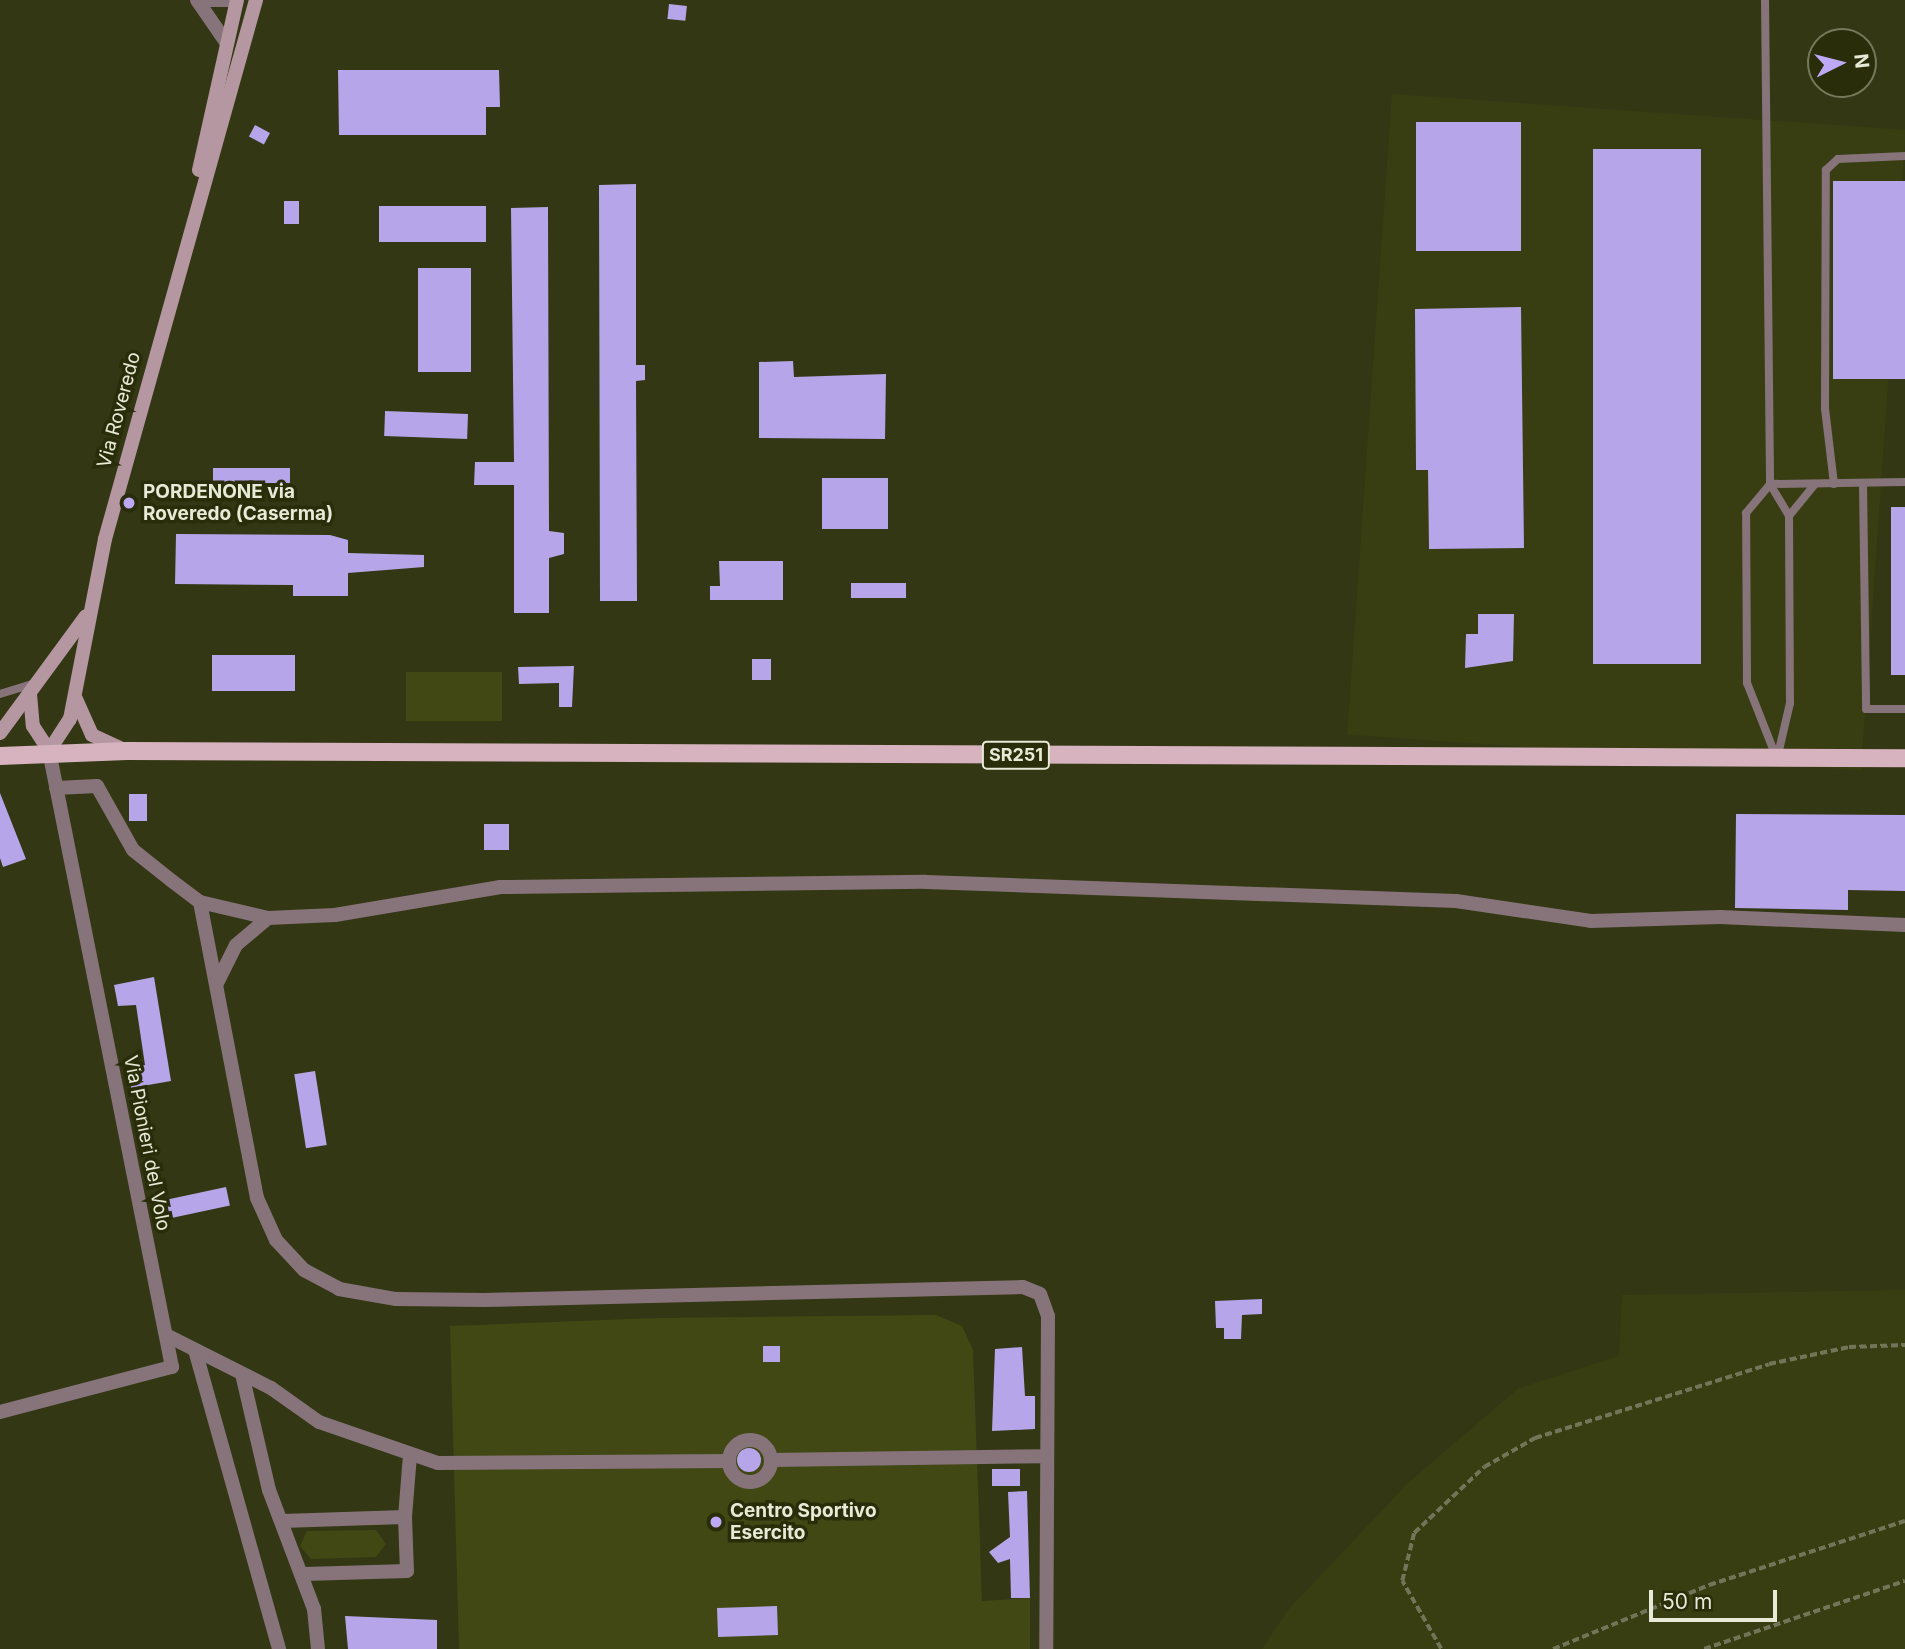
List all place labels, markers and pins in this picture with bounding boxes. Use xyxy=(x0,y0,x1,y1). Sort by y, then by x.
place label: PORDENONE via Roveredo (Caserma) xyxy=(143,481,333,525)
marker: PORDENONE via Roveredo (Caserma) xyxy=(121,495,137,511)
place label: Centro Sportivo Esercito xyxy=(730,1500,877,1544)
marker: Centro Sportivo Esercito xyxy=(708,1514,724,1530)

